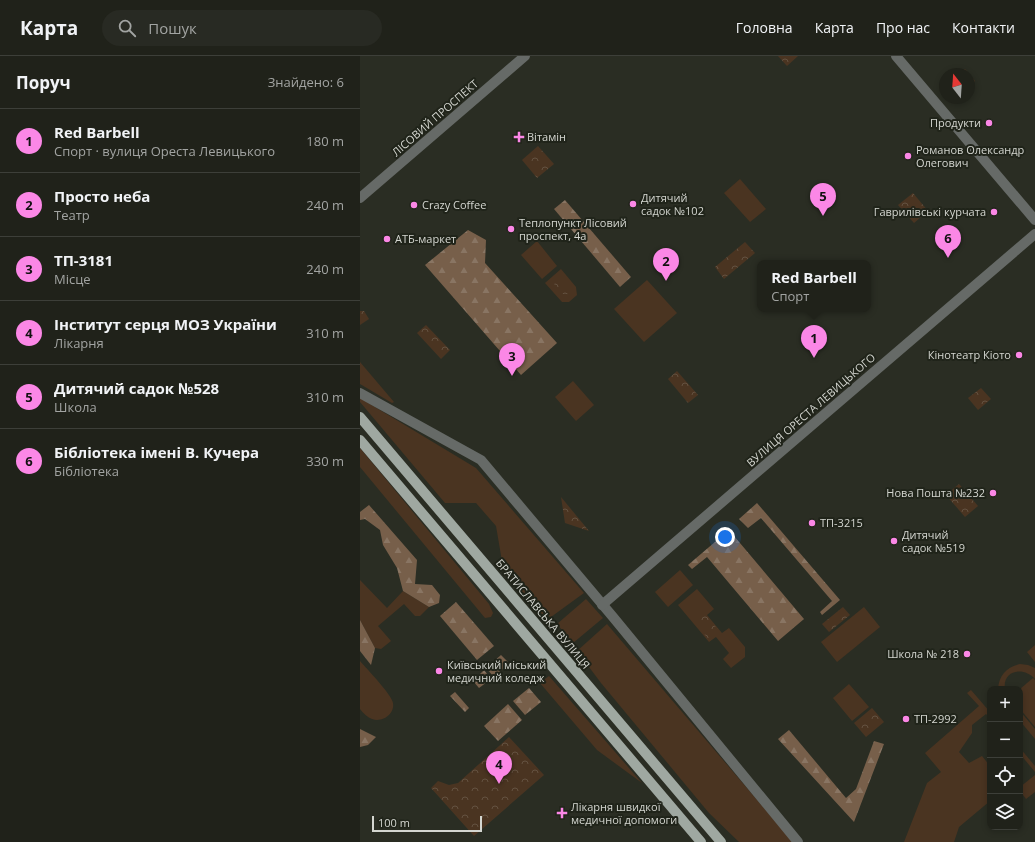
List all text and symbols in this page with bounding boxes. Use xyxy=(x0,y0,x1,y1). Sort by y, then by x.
search box xyxy=(102,10,382,46)
text: Карта xyxy=(20,15,78,41)
icon: search xyxy=(116,17,138,39)
text: Пошук xyxy=(148,18,197,38)
text: Головна xyxy=(736,18,793,37)
text: Карта xyxy=(815,18,854,37)
text: Про нас xyxy=(876,18,930,37)
text: Контакти xyxy=(952,18,1015,37)
north arrow xyxy=(939,68,975,104)
text: Поруч xyxy=(16,71,71,94)
text: Знайдено: 6 xyxy=(268,73,344,91)
street label: ЛІСОВИЙ ПРОСПЕКТ xyxy=(388,76,481,159)
place label: Продукти xyxy=(930,115,981,130)
marker: Продукти xyxy=(984,118,994,128)
text: Red Barbell xyxy=(54,122,140,142)
place label: Вітамін xyxy=(527,129,566,144)
text: 1 xyxy=(25,132,33,150)
text: 180 m xyxy=(306,132,344,150)
marker: Вітамін xyxy=(514,132,524,142)
text: Спорт · вулиця Ореста Левицького xyxy=(54,142,275,160)
place label: Романов Олександр Олегович xyxy=(916,142,1025,170)
marker: Романов Олександр Олегович xyxy=(903,151,913,161)
pin: 5 xyxy=(810,183,836,216)
text: Просто неба xyxy=(54,186,150,206)
place label: Дитячий садок №102 xyxy=(641,190,704,218)
text: 2 xyxy=(25,196,33,214)
text: 240 m xyxy=(306,196,344,214)
place label: Crazy Coffee xyxy=(422,197,486,212)
marker: Дитячий садок №102 xyxy=(628,199,638,209)
marker: Crazy Coffee xyxy=(409,200,419,210)
place label: Гаврилівські курчата xyxy=(874,204,986,219)
text: Театр xyxy=(54,206,90,224)
marker: Гаврилівські курчата xyxy=(989,207,999,217)
place label: Теплопункт Лісовий проспект, 4а xyxy=(519,215,627,243)
marker: Теплопункт Лісовий проспект, 4а xyxy=(506,224,516,234)
pin: 6 xyxy=(935,225,961,258)
place label: АТБ-маркет xyxy=(395,231,456,246)
marker: АТБ-маркет xyxy=(382,234,392,244)
pin: 2 xyxy=(653,248,679,281)
text: ТП-3181 xyxy=(54,250,113,270)
text: 3 xyxy=(25,260,33,278)
text: 240 m xyxy=(306,260,344,278)
popup xyxy=(757,260,871,312)
text: Red Barbell xyxy=(771,267,857,287)
text: Місце xyxy=(54,270,91,288)
text: Спорт xyxy=(771,287,809,305)
text: Інститут серця МОЗ України xyxy=(54,314,277,334)
text: 4 xyxy=(25,324,33,342)
text: 310 m xyxy=(306,324,344,342)
pin: 1 xyxy=(801,325,827,358)
text: Лікарня xyxy=(54,334,104,352)
pin: 3 xyxy=(499,343,525,376)
place label: Кінотеатр Кіото xyxy=(928,347,1011,362)
street label: ВУЛИЦЯ ОРЕСТА ЛЕВИЦЬКОГО xyxy=(743,350,878,470)
marker: Кінотеатр Кіото xyxy=(1014,350,1024,360)
text: Дитячий садок №528 xyxy=(54,378,219,398)
text: 5 xyxy=(25,388,33,406)
text: 310 m xyxy=(306,388,344,406)
text: Школа xyxy=(54,398,97,416)
text: Бібліотека імені В. Кучера xyxy=(54,442,259,462)
text: 6 xyxy=(25,452,33,470)
text: 330 m xyxy=(306,452,344,470)
text: Бібліотека xyxy=(54,462,119,480)
place label: Нова Пошта №232 xyxy=(886,485,985,500)
marker: Нова Пошта №232 xyxy=(988,488,998,498)
place label: ТП-3215 xyxy=(820,515,863,530)
marker: ТП-3215 xyxy=(807,518,817,528)
your location xyxy=(715,527,735,547)
place label: Дитячий садок №519 xyxy=(902,527,965,555)
marker: Дитячий садок №519 xyxy=(889,536,899,546)
street label: БРАТИСЛАВСЬКА ВУЛИЦЯ xyxy=(493,556,594,672)
place label: Школа № 218 xyxy=(887,646,959,661)
marker: Школа № 218 xyxy=(962,649,972,659)
place label: Київський міський медичний коледж xyxy=(447,657,546,685)
marker: Київський міський медичний коледж xyxy=(434,666,444,676)
map controls xyxy=(987,686,1023,830)
button: + xyxy=(987,686,1023,722)
place label: ТП-2992 xyxy=(914,711,957,726)
marker: ТП-2992 xyxy=(901,714,911,724)
button: − xyxy=(987,722,1023,758)
pin: 4 xyxy=(486,751,512,784)
button: locate xyxy=(987,758,1023,794)
button: layers xyxy=(987,794,1023,830)
place label: Лікарня швидкої медичної допомоги xyxy=(571,799,677,827)
marker: Лікарня швидкої медичної допомоги xyxy=(556,807,568,819)
scale bar xyxy=(372,814,482,833)
text: 100 m xyxy=(378,815,410,830)

